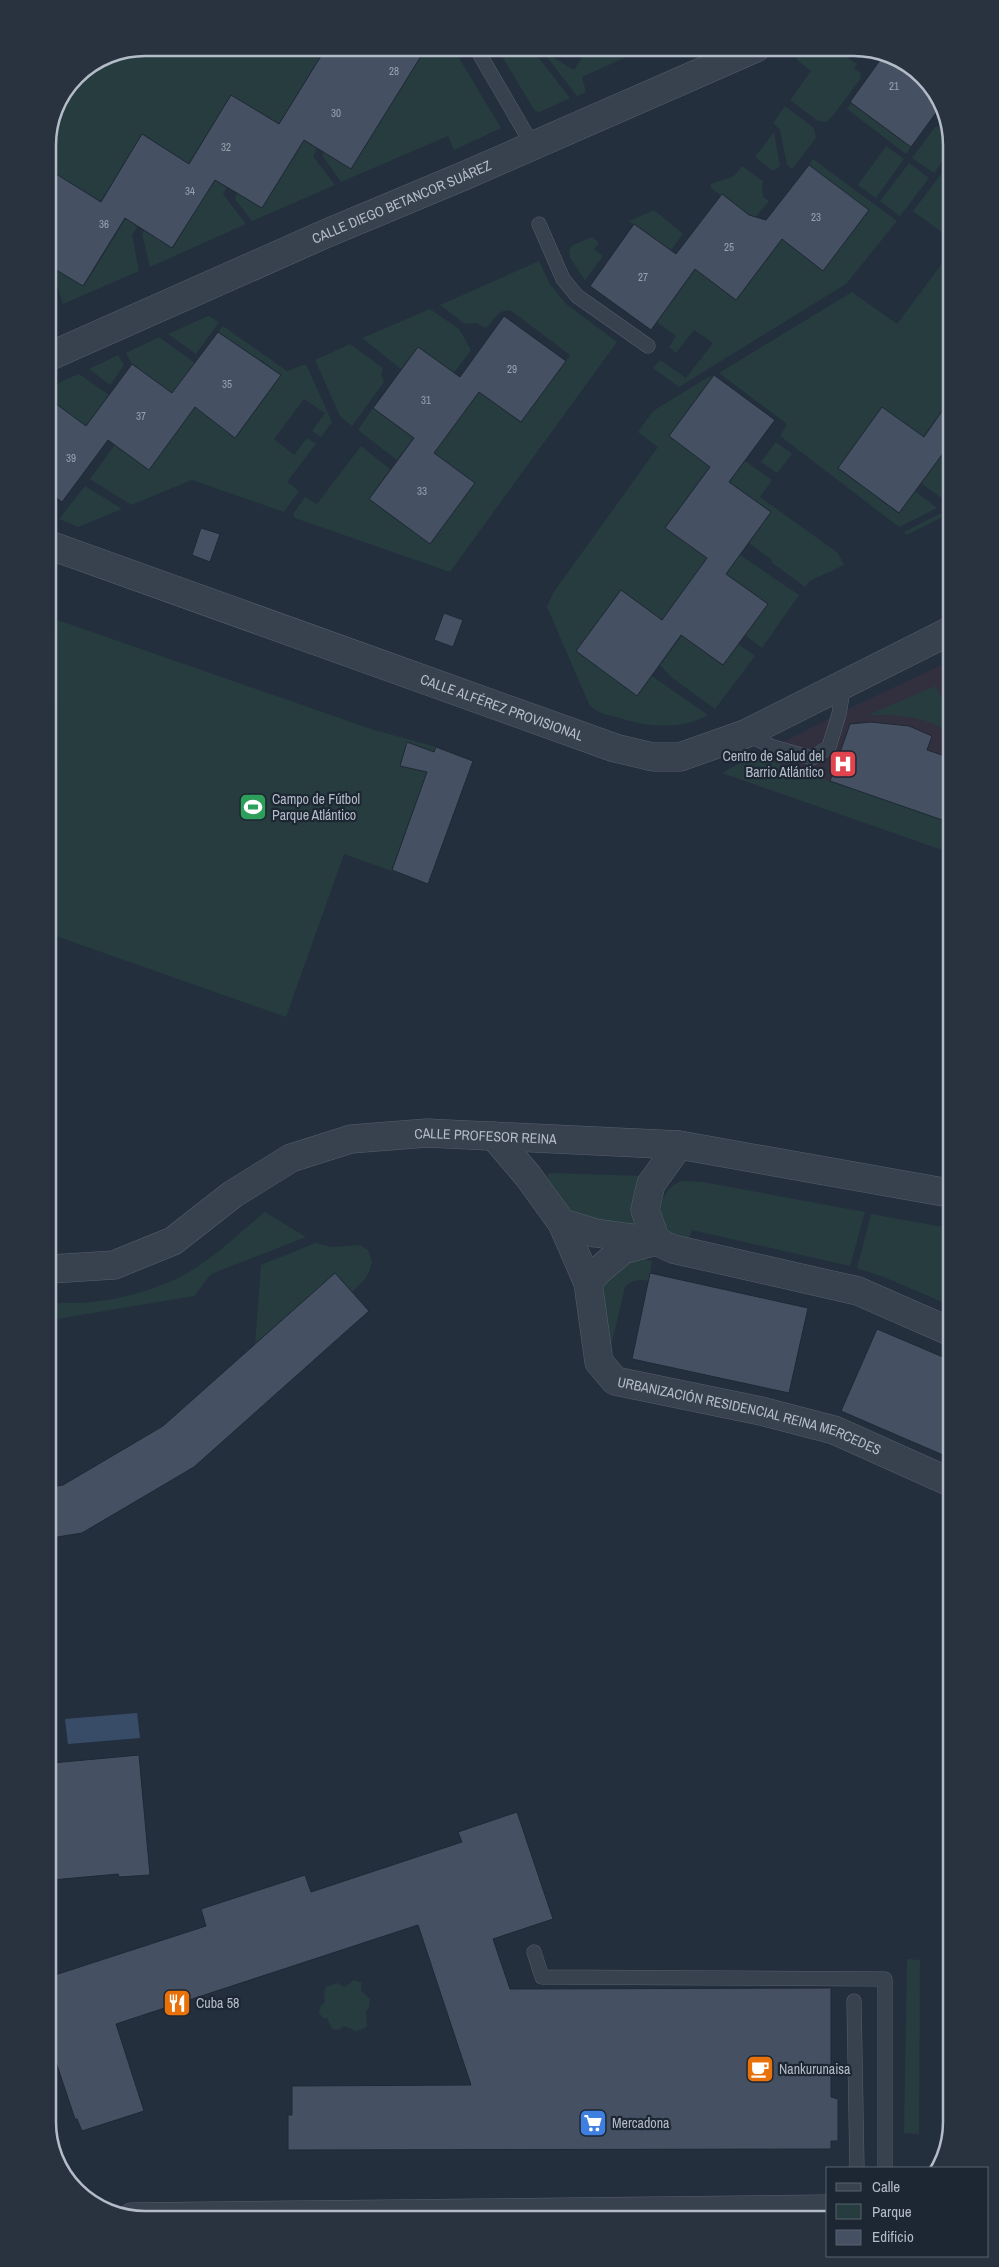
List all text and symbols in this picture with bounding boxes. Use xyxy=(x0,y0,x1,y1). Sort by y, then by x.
house number: 28 xyxy=(389,64,399,78)
house number: 21 xyxy=(889,79,899,93)
house number: 30 xyxy=(331,106,341,120)
house number: 32 xyxy=(221,140,231,154)
street label: CALLE DIEGO BETANCOR SUÁREZ xyxy=(309,156,494,248)
house number: 34 xyxy=(185,184,195,198)
house number: 23 xyxy=(811,210,821,224)
house number: 36 xyxy=(99,217,109,231)
house number: 25 xyxy=(724,240,734,254)
house number: 27 xyxy=(638,270,648,284)
house number: 29 xyxy=(507,362,517,376)
house number: 35 xyxy=(222,377,232,391)
house number: 31 xyxy=(421,393,431,407)
house number: 37 xyxy=(136,409,146,423)
house number: 39 xyxy=(66,451,76,465)
house number: 33 xyxy=(417,484,427,498)
street label: CALLE ALFÉREZ PROVISIONAL xyxy=(418,670,586,745)
place label: Centro de Salud del Barrio Atlántico xyxy=(723,747,824,781)
hospital icon: Centro de Salud del Barrio Atlántico xyxy=(828,749,858,779)
place label: Campo de Fútbol Parque Atlántico xyxy=(272,790,360,824)
sports icon: Campo de Fútbol Parque Atlántico xyxy=(238,792,268,822)
street label: CALLE PROFESOR REINA xyxy=(414,1124,557,1148)
street label: URBANIZACIÓN RESIDENCIAL REINA MERCEDES xyxy=(616,1373,884,1459)
restaurant icon: Cuba 58 xyxy=(162,1988,192,2018)
place label: Cuba 58 xyxy=(196,1994,239,2012)
cafe icon: Nankurunaisa xyxy=(745,2054,775,2084)
place label: Nankurunaisa xyxy=(779,2060,851,2078)
supermarket icon: Mercadona xyxy=(578,2108,608,2138)
place label: Mercadona xyxy=(612,2114,670,2132)
legend xyxy=(826,2167,989,2257)
text: Calle xyxy=(872,2176,900,2197)
text: Parque xyxy=(872,2201,912,2222)
text: Edificio xyxy=(872,2226,914,2247)

